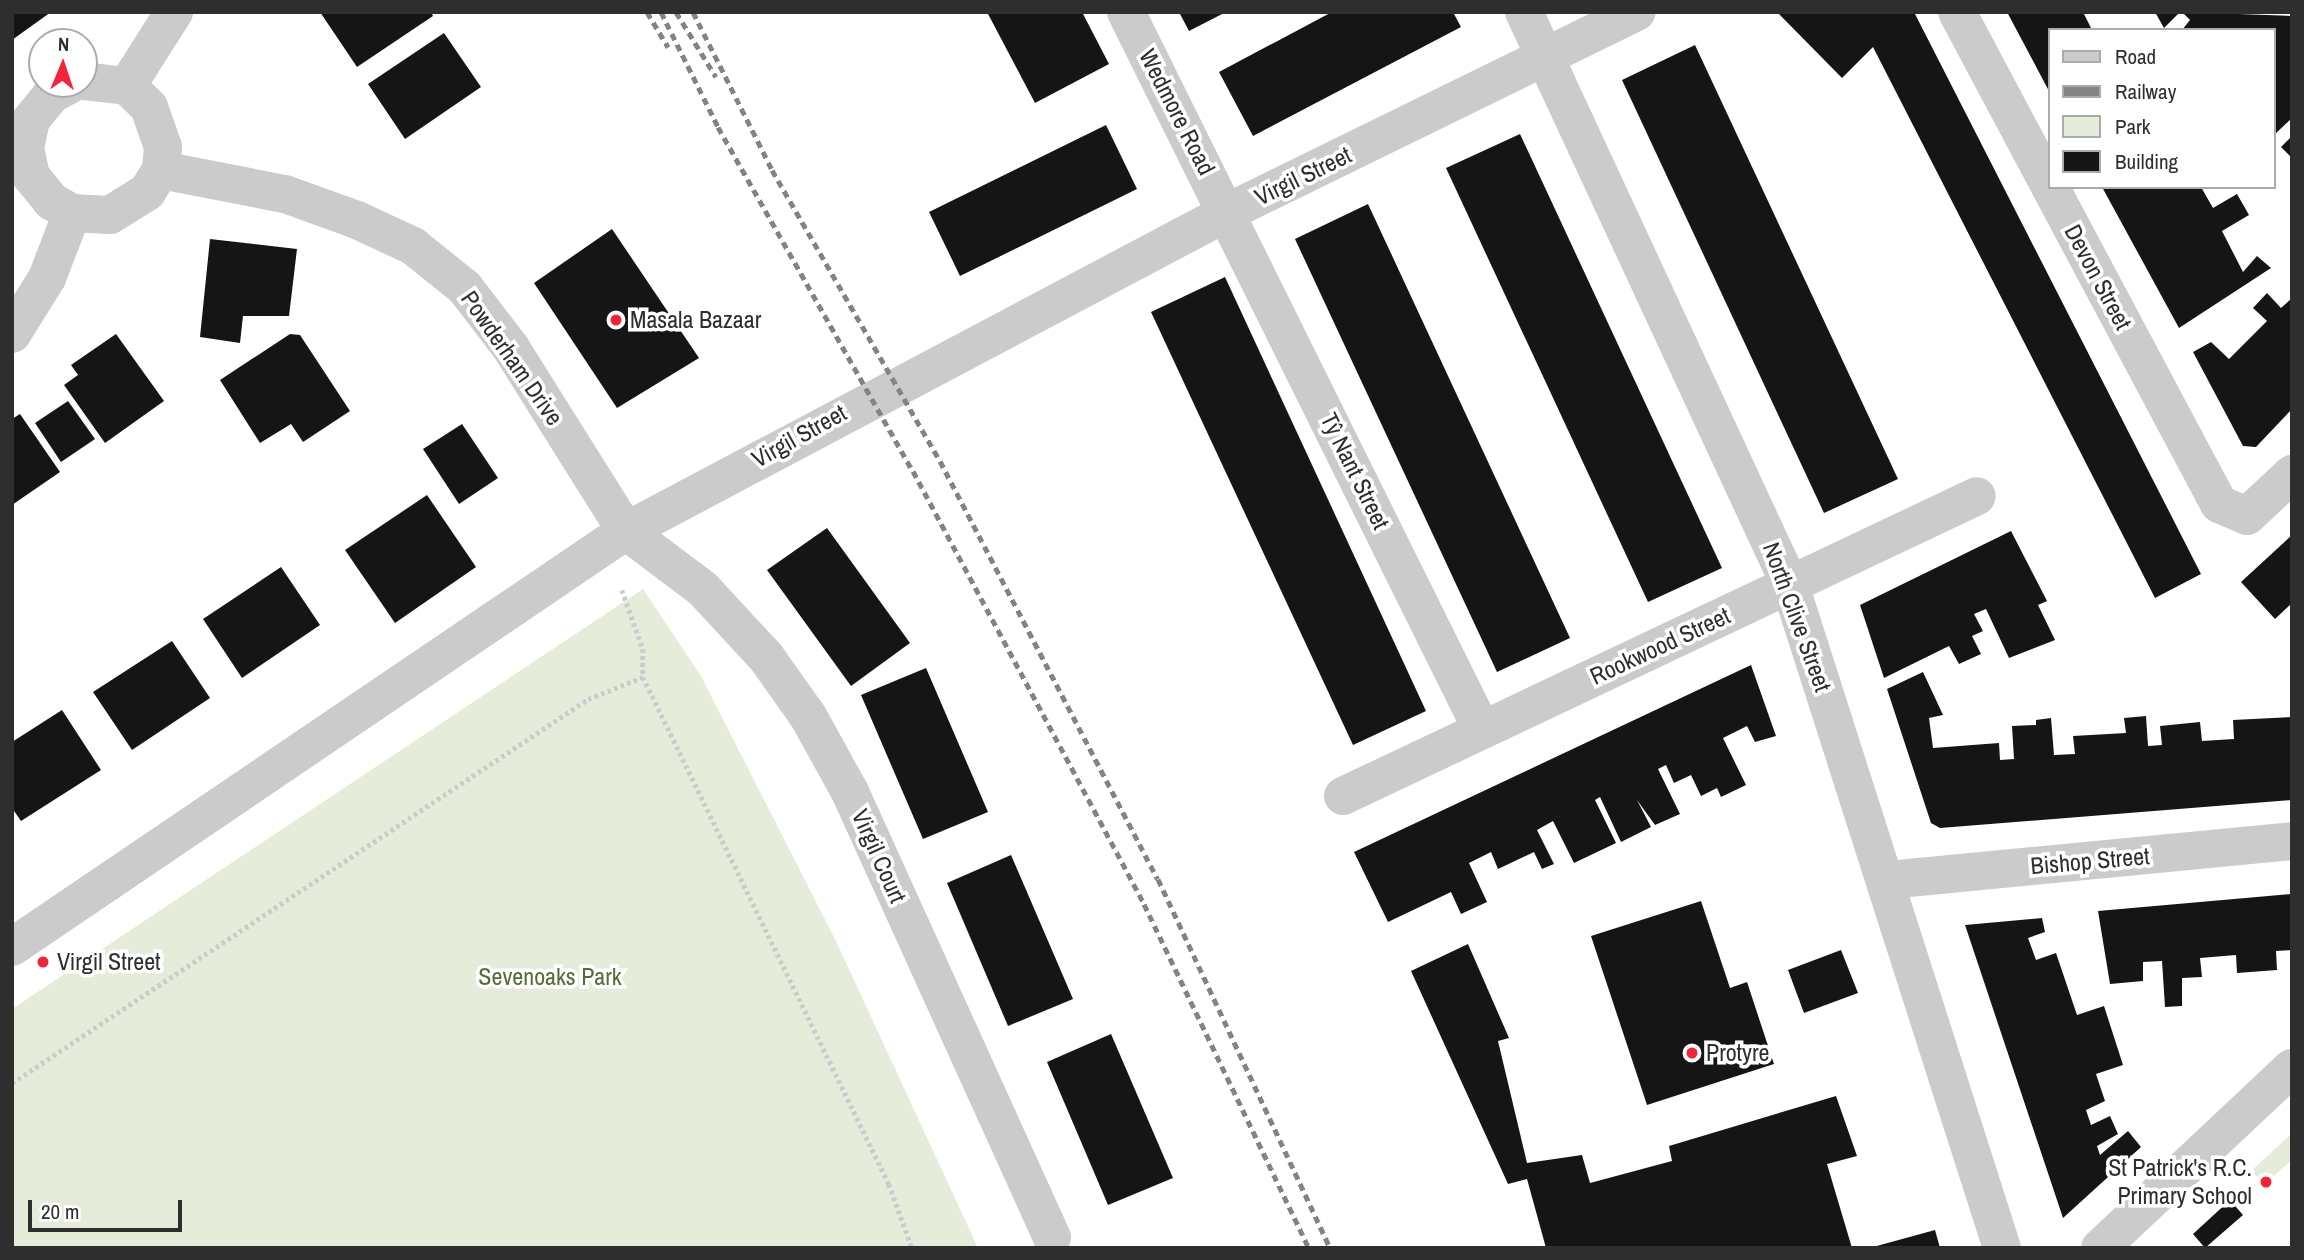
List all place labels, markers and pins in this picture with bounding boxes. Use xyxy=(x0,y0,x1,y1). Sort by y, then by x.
place label: Masala Bazaar xyxy=(630,306,761,334)
marker: Masala Bazaar xyxy=(608,312,624,328)
place label: Virgil Street xyxy=(57,948,161,976)
marker: Virgil Street xyxy=(35,954,51,970)
place label: Protyre xyxy=(1706,1039,1769,1067)
marker: Protyre xyxy=(1684,1045,1700,1061)
place label: St Patrick's R.C. Primary School xyxy=(2108,1154,2252,1210)
marker: St Patrick's R.C. Primary School xyxy=(2258,1174,2274,1190)

